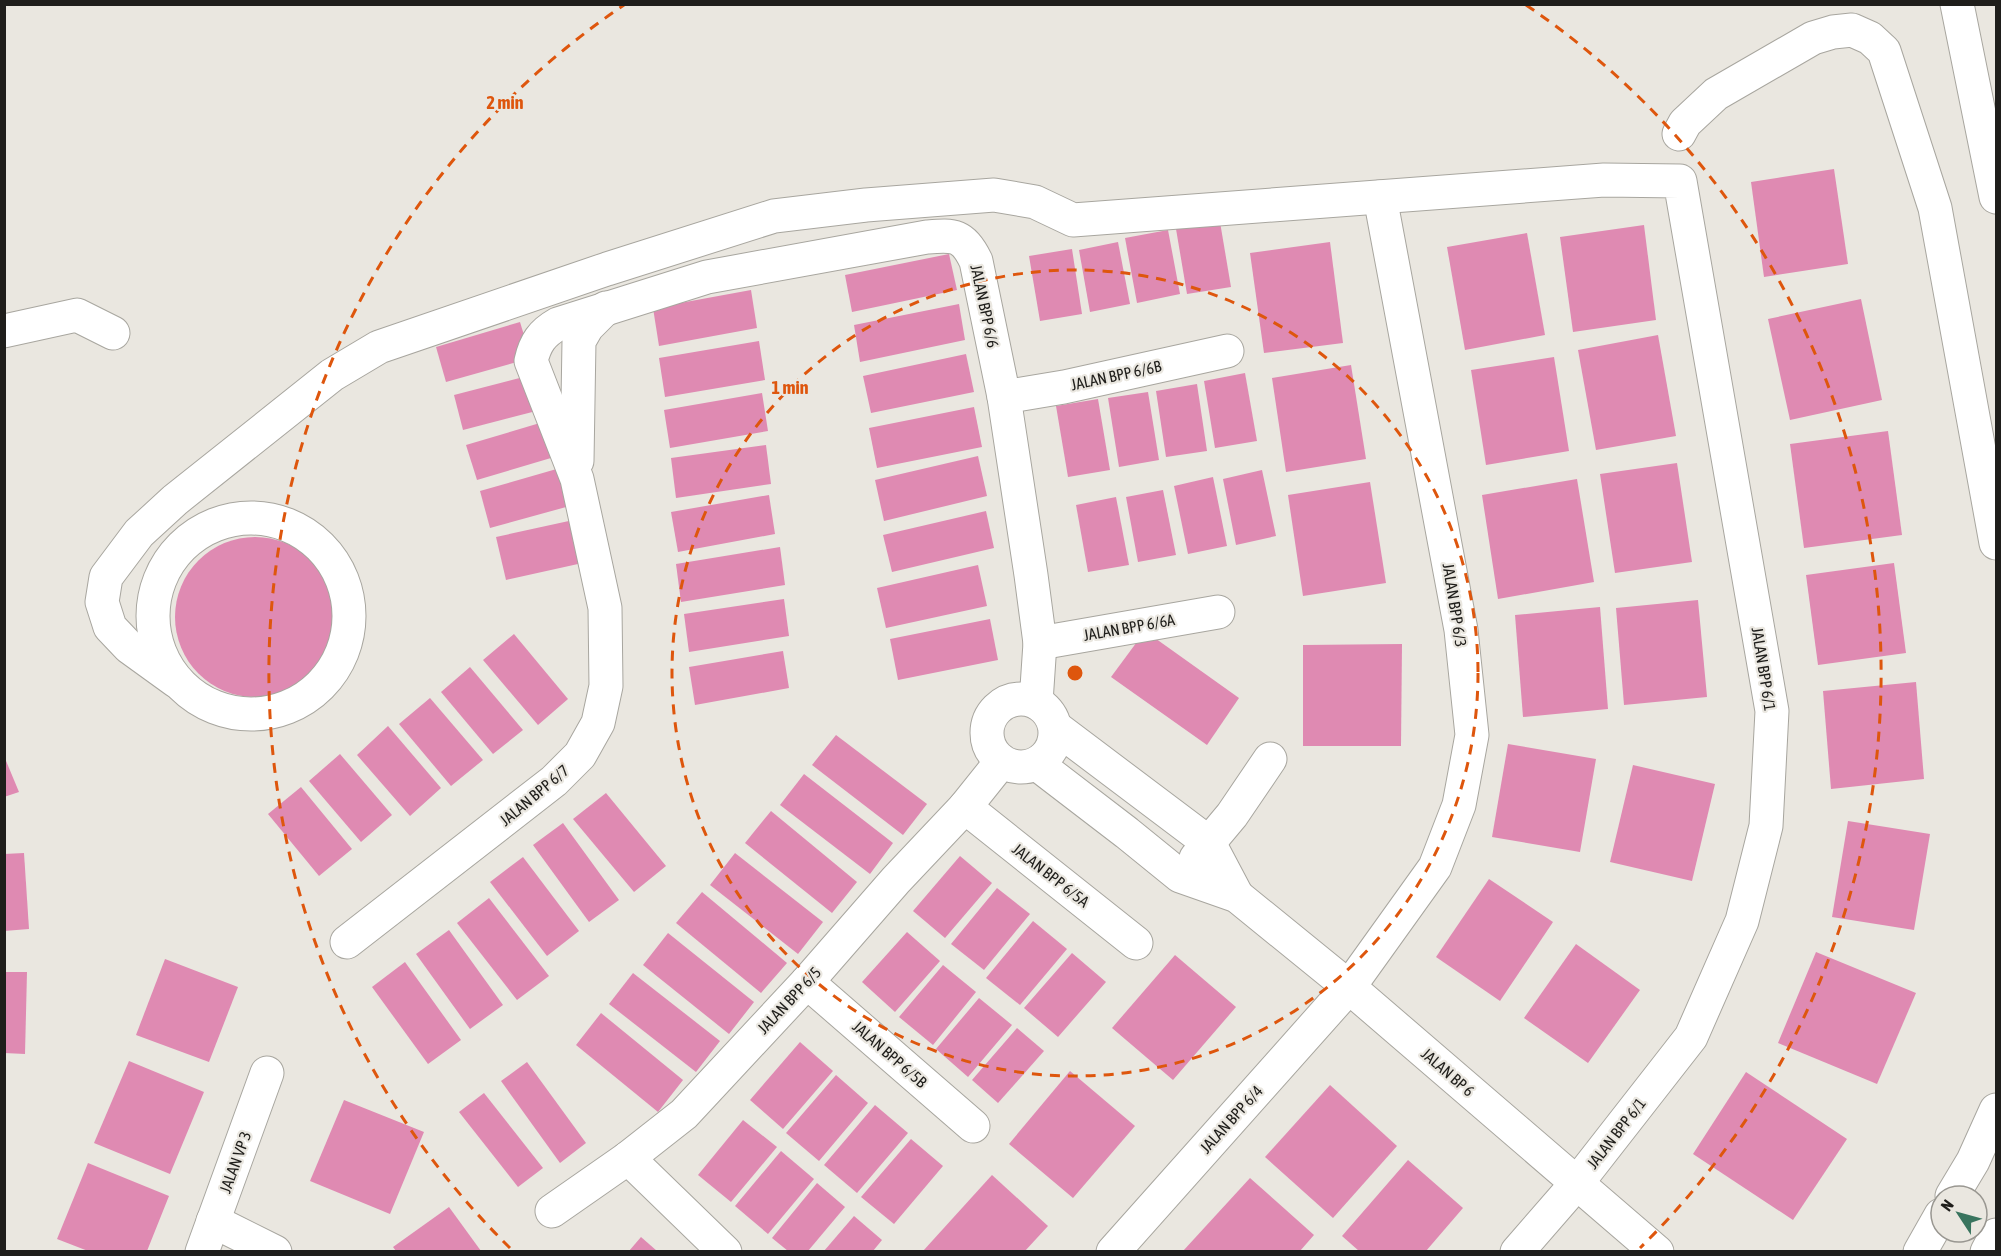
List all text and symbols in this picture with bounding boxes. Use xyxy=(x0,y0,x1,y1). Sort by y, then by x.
text: 2 min xyxy=(487,92,524,113)
street label: JALAN BPP 6/6 xyxy=(967,263,1003,349)
street label: JALAN BPP 6/6B xyxy=(1069,357,1163,393)
text: 1 min xyxy=(772,377,809,398)
street label: JALAN BPP 6/3 xyxy=(1439,562,1471,648)
street label: JALAN BPP 6/6A xyxy=(1082,610,1176,644)
street label: JALAN BPP 6/1 xyxy=(1748,626,1780,712)
centre of rings xyxy=(1065,663,1085,683)
street label: JALAN BPP 6/7 xyxy=(496,761,572,829)
street label: JALAN BPP 6/5A xyxy=(1009,839,1093,911)
street label: JALAN BPP 6/5 xyxy=(754,963,824,1037)
street label: JALAN BPP 6/5B xyxy=(849,1017,931,1091)
street label: JALAN BP 6 xyxy=(1418,1044,1478,1100)
street label: JALAN BPP 6/4 xyxy=(1196,1082,1266,1156)
street label: JALAN BPP 6/1 xyxy=(1583,1094,1649,1172)
street label: JALAN VP 3 xyxy=(216,1129,254,1195)
north arrow xyxy=(1929,1184,1989,1244)
text: N xyxy=(1937,1196,1957,1214)

